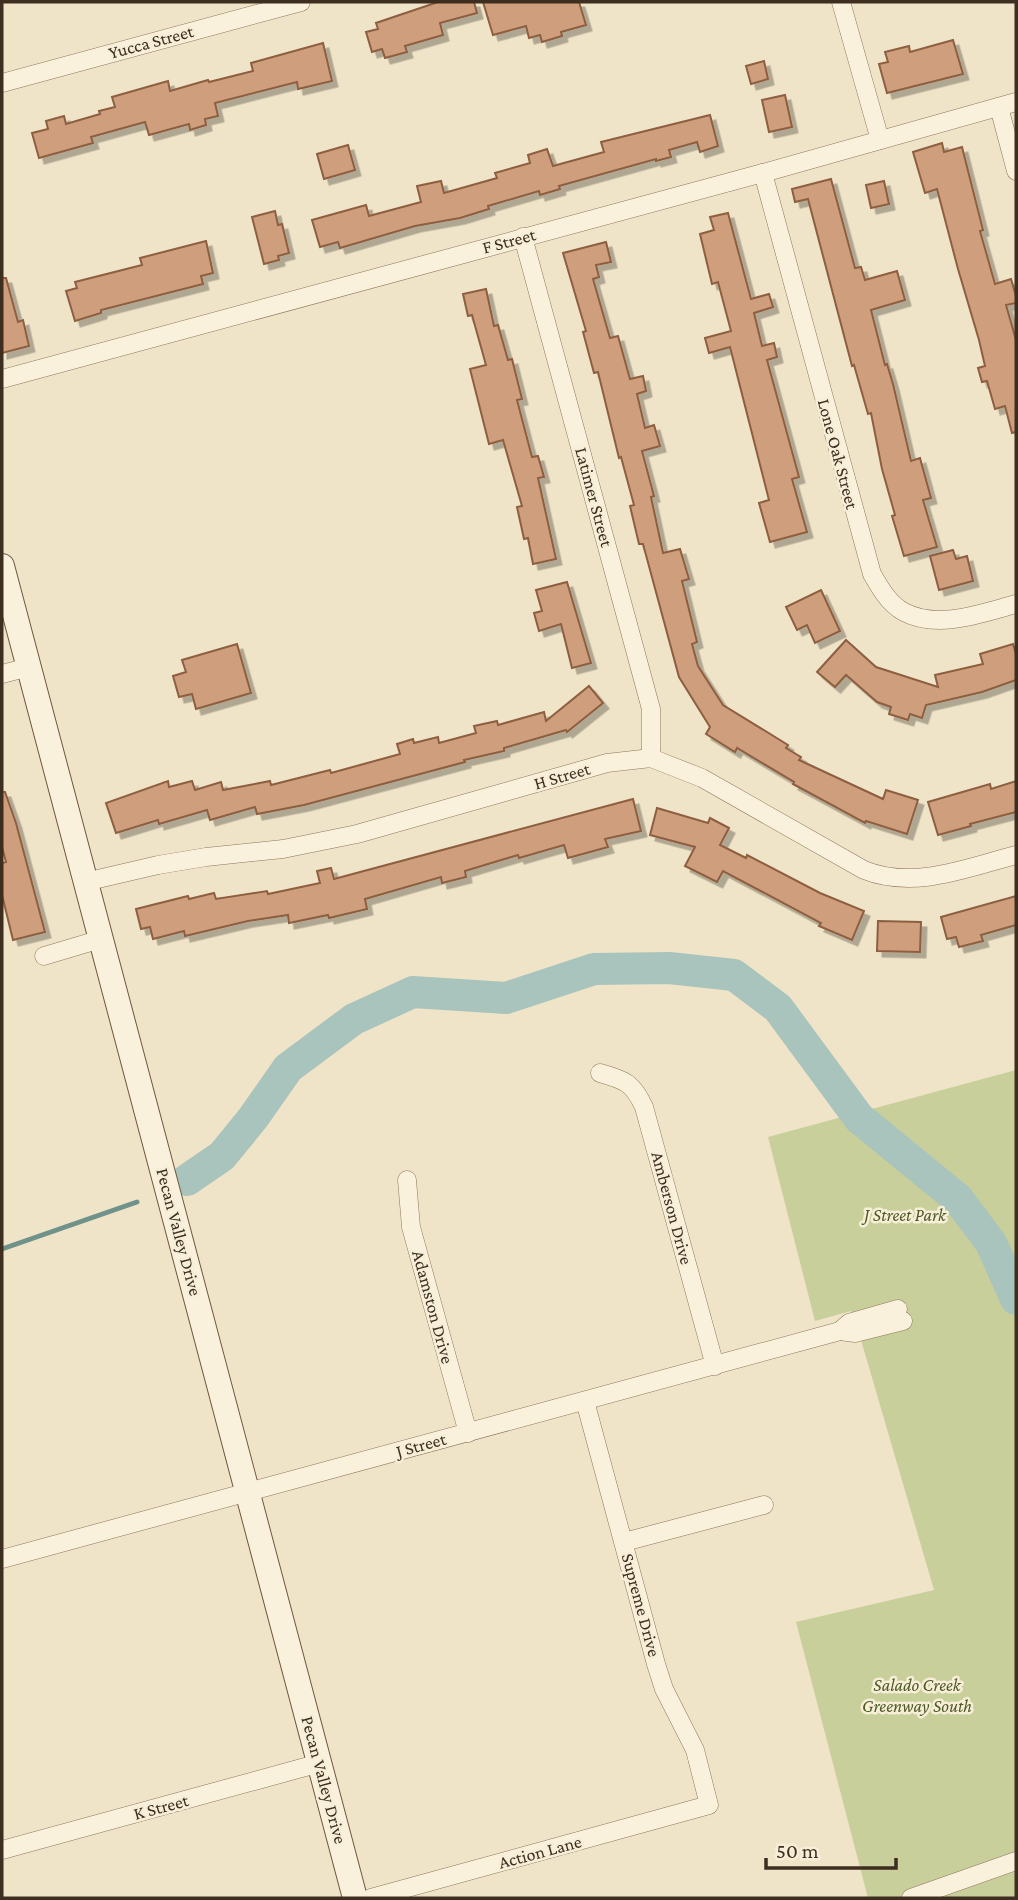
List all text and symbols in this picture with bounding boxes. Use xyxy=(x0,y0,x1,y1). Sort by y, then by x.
street label: Yucca Street xyxy=(106,21,197,63)
street label: F Street xyxy=(480,224,539,258)
street label: Lone Oak Street xyxy=(814,397,863,512)
street label: Latimer Street xyxy=(571,445,617,550)
street label: H Street xyxy=(532,758,593,794)
street label: Amberson Drive xyxy=(647,1149,697,1267)
street label: Pecan Valley Drive xyxy=(152,1166,206,1298)
park label: J Street Park xyxy=(861,1205,947,1225)
street label: Adamston Drive xyxy=(408,1248,458,1366)
street label: J Street xyxy=(392,1428,449,1462)
street label: Supreme Drive xyxy=(618,1551,664,1659)
park label: Salado Creek Greenway South xyxy=(862,1675,972,1716)
street label: Pecan Valley Drive xyxy=(297,1714,351,1846)
street label: K Street xyxy=(131,1790,192,1824)
scale bar xyxy=(766,1826,895,1870)
street label: Action Lane xyxy=(496,1831,584,1873)
text: 50 m xyxy=(776,1839,819,1863)

